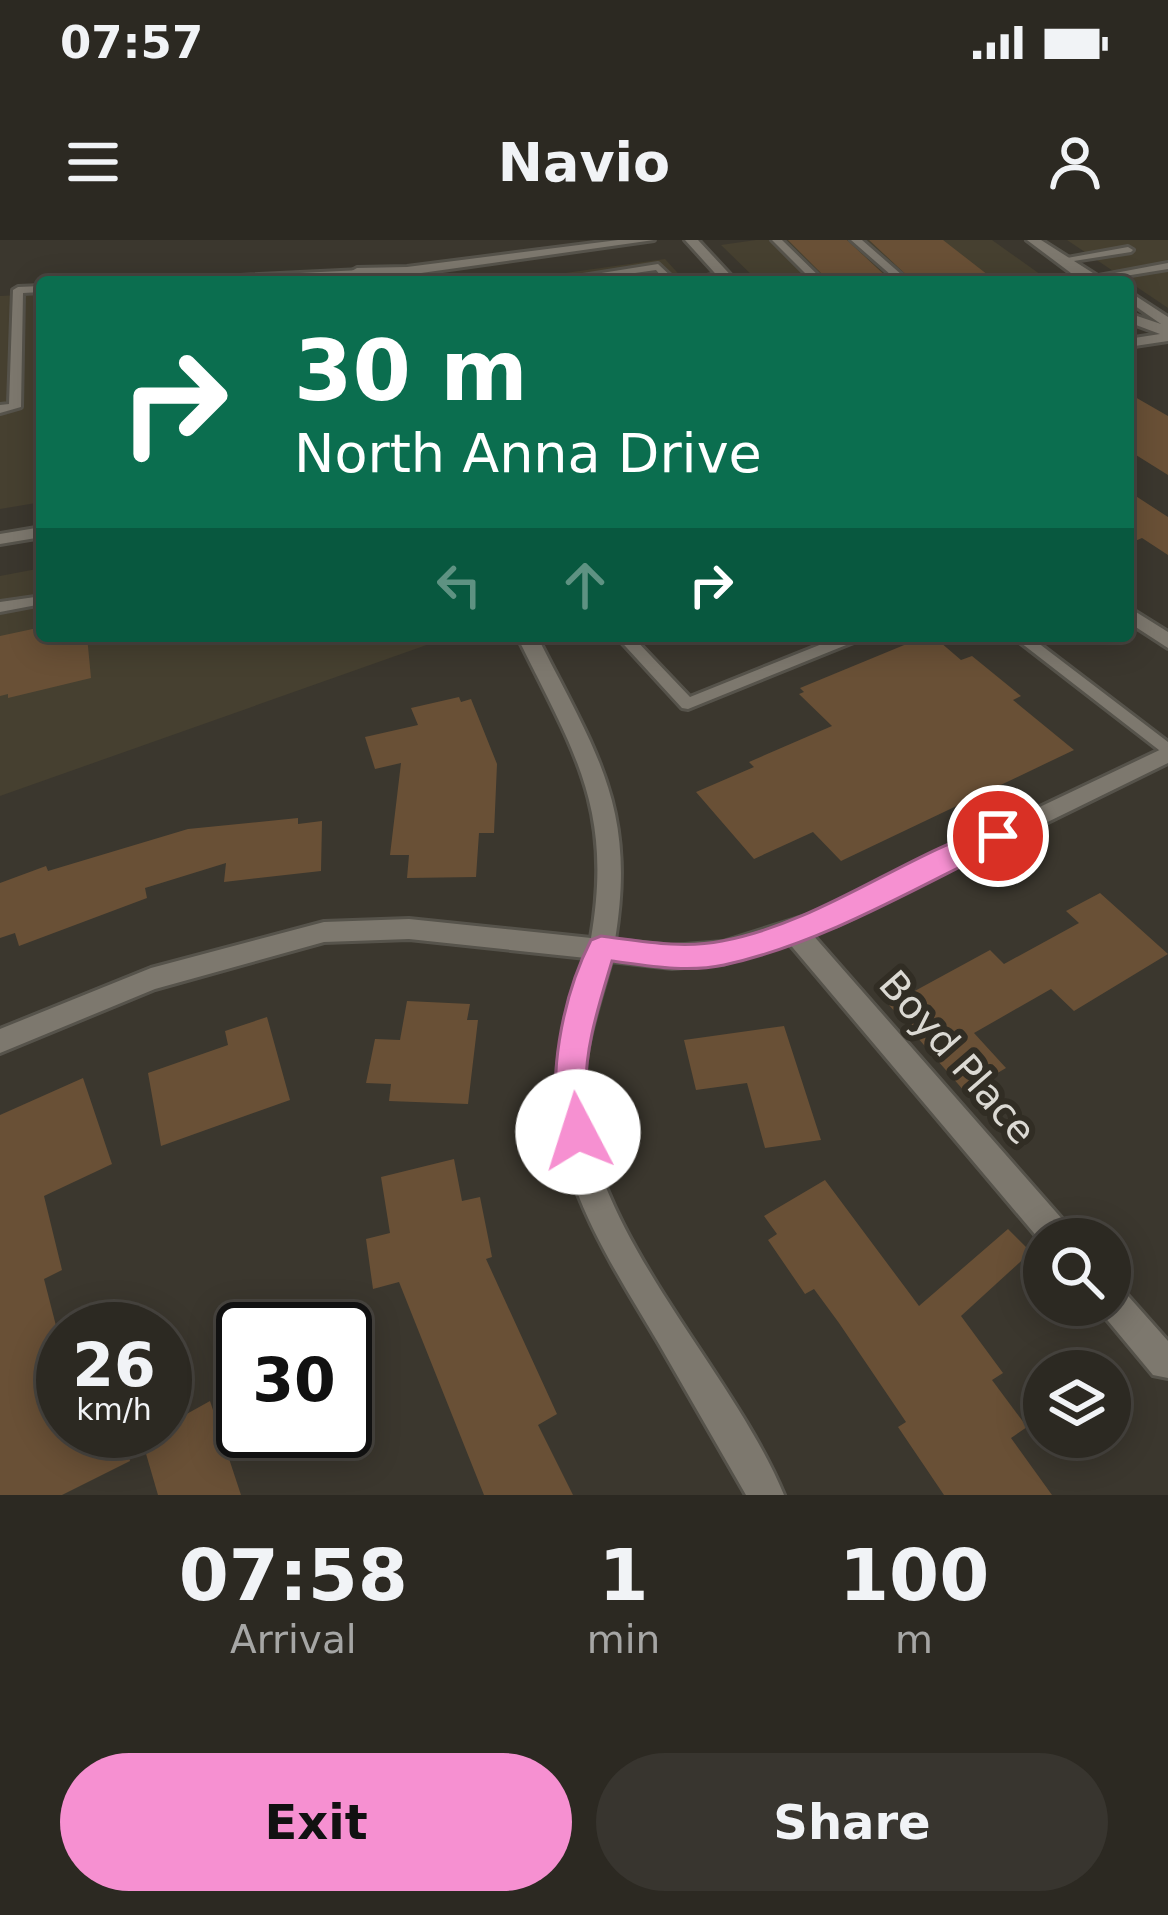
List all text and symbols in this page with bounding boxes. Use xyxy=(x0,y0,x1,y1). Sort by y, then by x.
text: 07:57 xyxy=(60,16,203,69)
icon: menu xyxy=(60,129,126,195)
icon: person xyxy=(1042,129,1108,195)
text: Navio xyxy=(498,131,670,194)
text: 30 m xyxy=(294,322,528,420)
icon: right xyxy=(96,324,252,480)
text: North Anna Drive xyxy=(294,422,762,485)
icon: left xyxy=(426,552,492,618)
icon: ahead xyxy=(552,552,618,618)
icon: right xyxy=(678,552,744,618)
pin xyxy=(947,785,1049,887)
icon: arrive xyxy=(965,803,1031,869)
street label: Boyd Place xyxy=(870,962,1045,1153)
position arrow xyxy=(515,1069,641,1195)
map controls xyxy=(1023,1218,1131,1458)
button: search xyxy=(1023,1218,1131,1326)
speed limit sign: 30 xyxy=(216,1302,372,1458)
text: 26 xyxy=(72,1330,156,1400)
button: layers xyxy=(1023,1350,1131,1458)
text: km/h xyxy=(76,1392,152,1427)
text: 07:58 xyxy=(179,1533,408,1617)
text: 1 xyxy=(598,1533,648,1617)
text: 100 xyxy=(839,1533,989,1617)
text: Arrival xyxy=(230,1617,357,1662)
text: min xyxy=(587,1617,660,1662)
text: m xyxy=(895,1617,933,1662)
button: Exit xyxy=(60,1753,572,1891)
button: Share xyxy=(596,1753,1108,1891)

